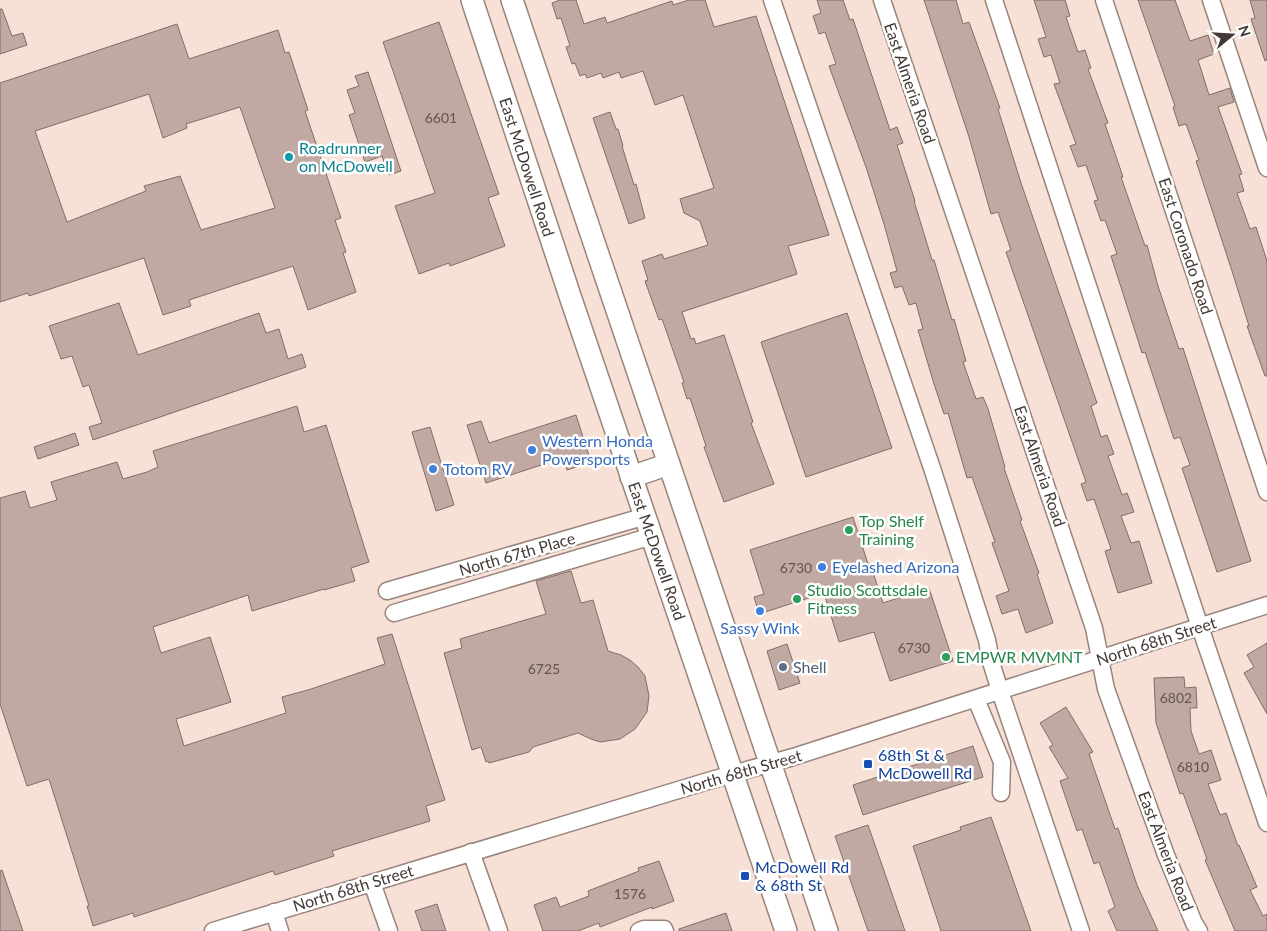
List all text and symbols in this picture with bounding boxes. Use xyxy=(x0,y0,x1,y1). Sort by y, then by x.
north arrow xyxy=(1207,10,1257,60)
street label: East Almeria Road xyxy=(881,20,940,146)
text: N xyxy=(1235,23,1255,39)
street label: East McDowell Road xyxy=(496,95,559,239)
house number: 6601 xyxy=(425,109,457,126)
place label: Roadrunner on McDowell xyxy=(299,138,393,175)
marker: Roadrunner on McDowell xyxy=(283,151,295,163)
street label: East Coronado Road xyxy=(1155,175,1218,317)
street label: East Almeria Road xyxy=(1011,403,1070,529)
place label: Western Honda Powersports xyxy=(542,431,653,468)
marker: Western Honda Powersports xyxy=(526,444,538,456)
place label: Totom RV xyxy=(443,459,512,478)
marker: Totom RV xyxy=(427,463,439,475)
street label: East McDowell Road xyxy=(625,479,690,623)
place label: Top Shelf Training xyxy=(859,511,924,548)
marker: Top Shelf Training xyxy=(843,524,855,536)
street label: North 67th Place xyxy=(456,528,577,579)
place label: Eyelashed Arizona xyxy=(832,557,959,576)
house number: 6730 xyxy=(780,559,812,576)
marker: Eyelashed Arizona xyxy=(816,561,828,573)
place label: Studio Scottsdale Fitness xyxy=(807,580,928,617)
marker: Studio Scottsdale Fitness xyxy=(791,593,803,605)
marker: Sassy Wink xyxy=(754,605,766,617)
street label: North 68th Street xyxy=(1093,612,1219,669)
place label: Sassy Wink xyxy=(720,618,801,637)
house number: 6730 xyxy=(898,639,930,656)
place label: EMPWR MVMNT xyxy=(956,647,1083,666)
marker: EMPWR MVMNT xyxy=(940,651,952,663)
place label: Shell xyxy=(793,657,826,676)
house number: 6725 xyxy=(528,660,560,677)
marker: Shell xyxy=(777,661,789,673)
house number: 6802 xyxy=(1160,689,1192,706)
street label: North 68th Street xyxy=(678,745,804,798)
place label: 68th St & McDowell Rd xyxy=(878,745,972,782)
marker: 68th St & McDowell Rd xyxy=(862,758,874,770)
house number: 6810 xyxy=(1177,758,1209,775)
street label: East Almeria Road xyxy=(1135,788,1198,913)
place label: McDowell Rd & 68th St xyxy=(755,857,849,894)
street label: North 68th Street xyxy=(290,860,416,915)
marker: McDowell Rd & 68th St xyxy=(739,870,751,882)
house number: 1576 xyxy=(614,885,646,902)

